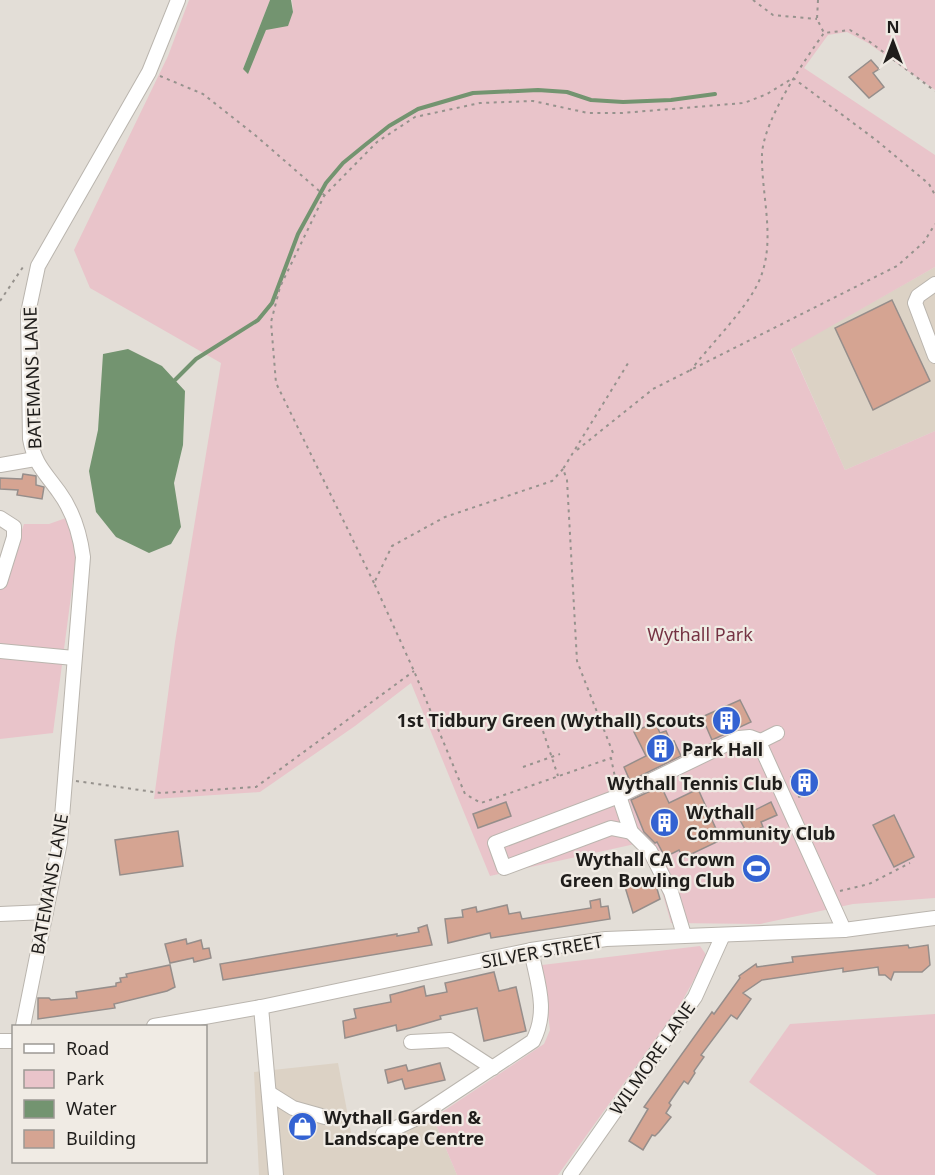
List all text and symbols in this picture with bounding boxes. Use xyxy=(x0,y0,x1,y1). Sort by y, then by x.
north arrow xyxy=(863,12,923,72)
text: N xyxy=(886,16,900,38)
street label: BATEMANS LANE xyxy=(18,306,46,450)
park label: Wythall Park xyxy=(647,622,753,646)
building icon: 1st Tidbury Green (Wythall) Scouts xyxy=(710,704,742,736)
place label: 1st Tidbury Green (Wythall) Scouts xyxy=(397,708,705,732)
building icon: Park Hall xyxy=(645,733,677,765)
place label: Park Hall xyxy=(682,737,763,761)
building icon: Wythall Tennis Club xyxy=(788,767,820,799)
place label: Wythall Tennis Club xyxy=(607,771,783,795)
place label: Wythall Community Club xyxy=(686,800,835,845)
building icon: Wythall Community Club xyxy=(649,806,681,838)
street label: BATEMANS LANE xyxy=(25,812,73,956)
place label: Wythall CA Crown Green Bowling Club xyxy=(560,847,735,892)
sports icon: Wythall CA Crown Green Bowling Club xyxy=(740,853,772,885)
street label: SILVER STREET xyxy=(479,929,605,973)
street label: WILMORE LANE xyxy=(604,997,700,1119)
legend xyxy=(12,1025,207,1163)
text: Road xyxy=(66,1036,109,1060)
text: Park xyxy=(66,1066,104,1090)
text: Water xyxy=(66,1096,117,1120)
place label: Wythall Garden & Landscape Centre xyxy=(324,1105,484,1150)
shop icon: Wythall Garden & Landscape Centre xyxy=(287,1111,319,1143)
text: Building xyxy=(66,1126,136,1150)

